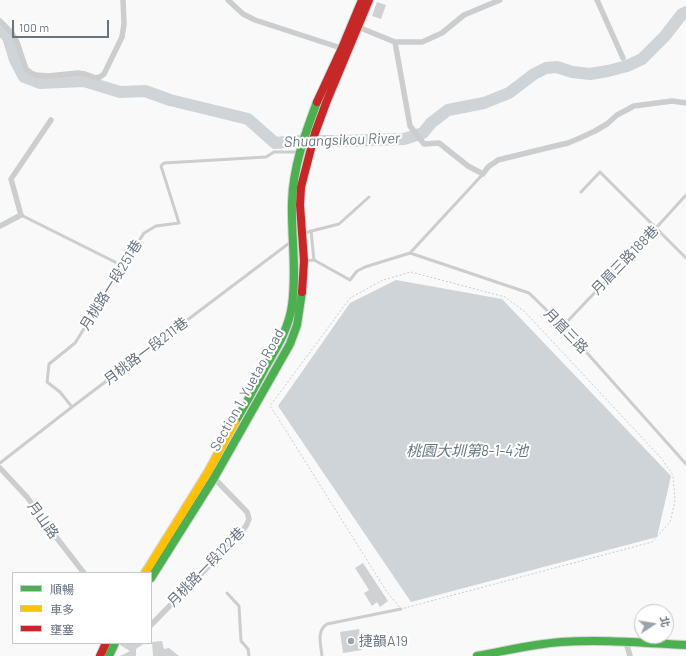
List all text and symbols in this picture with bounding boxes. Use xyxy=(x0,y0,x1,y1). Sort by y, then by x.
scale bar xyxy=(14,12,111,38)
text: 100 m xyxy=(19,20,49,34)
water label: Shuangsikou River xyxy=(284,129,400,151)
street label: 月眉三路188巷 xyxy=(588,222,662,298)
street label: 月桃路一段251巷 xyxy=(77,237,145,333)
street label: 月眉三路 xyxy=(541,305,591,357)
street label: 月桃路一段211巷 xyxy=(101,314,191,388)
street label: Section 1, Yuetao Road xyxy=(206,326,288,454)
water label: 桃園大圳第8-1-4池 xyxy=(406,442,528,460)
street label: 月山路 xyxy=(24,498,62,542)
street label: 月桃路一段122巷 xyxy=(164,524,248,610)
legend xyxy=(12,572,152,644)
text: 順暢 xyxy=(50,582,74,596)
text: 車多 xyxy=(50,602,74,616)
north arrow xyxy=(634,604,674,644)
text: 北 xyxy=(658,615,673,628)
text: 壅塞 xyxy=(50,622,74,636)
place label: 捷韻A19 xyxy=(359,633,408,649)
marker: 捷韻A19 xyxy=(346,636,356,646)

